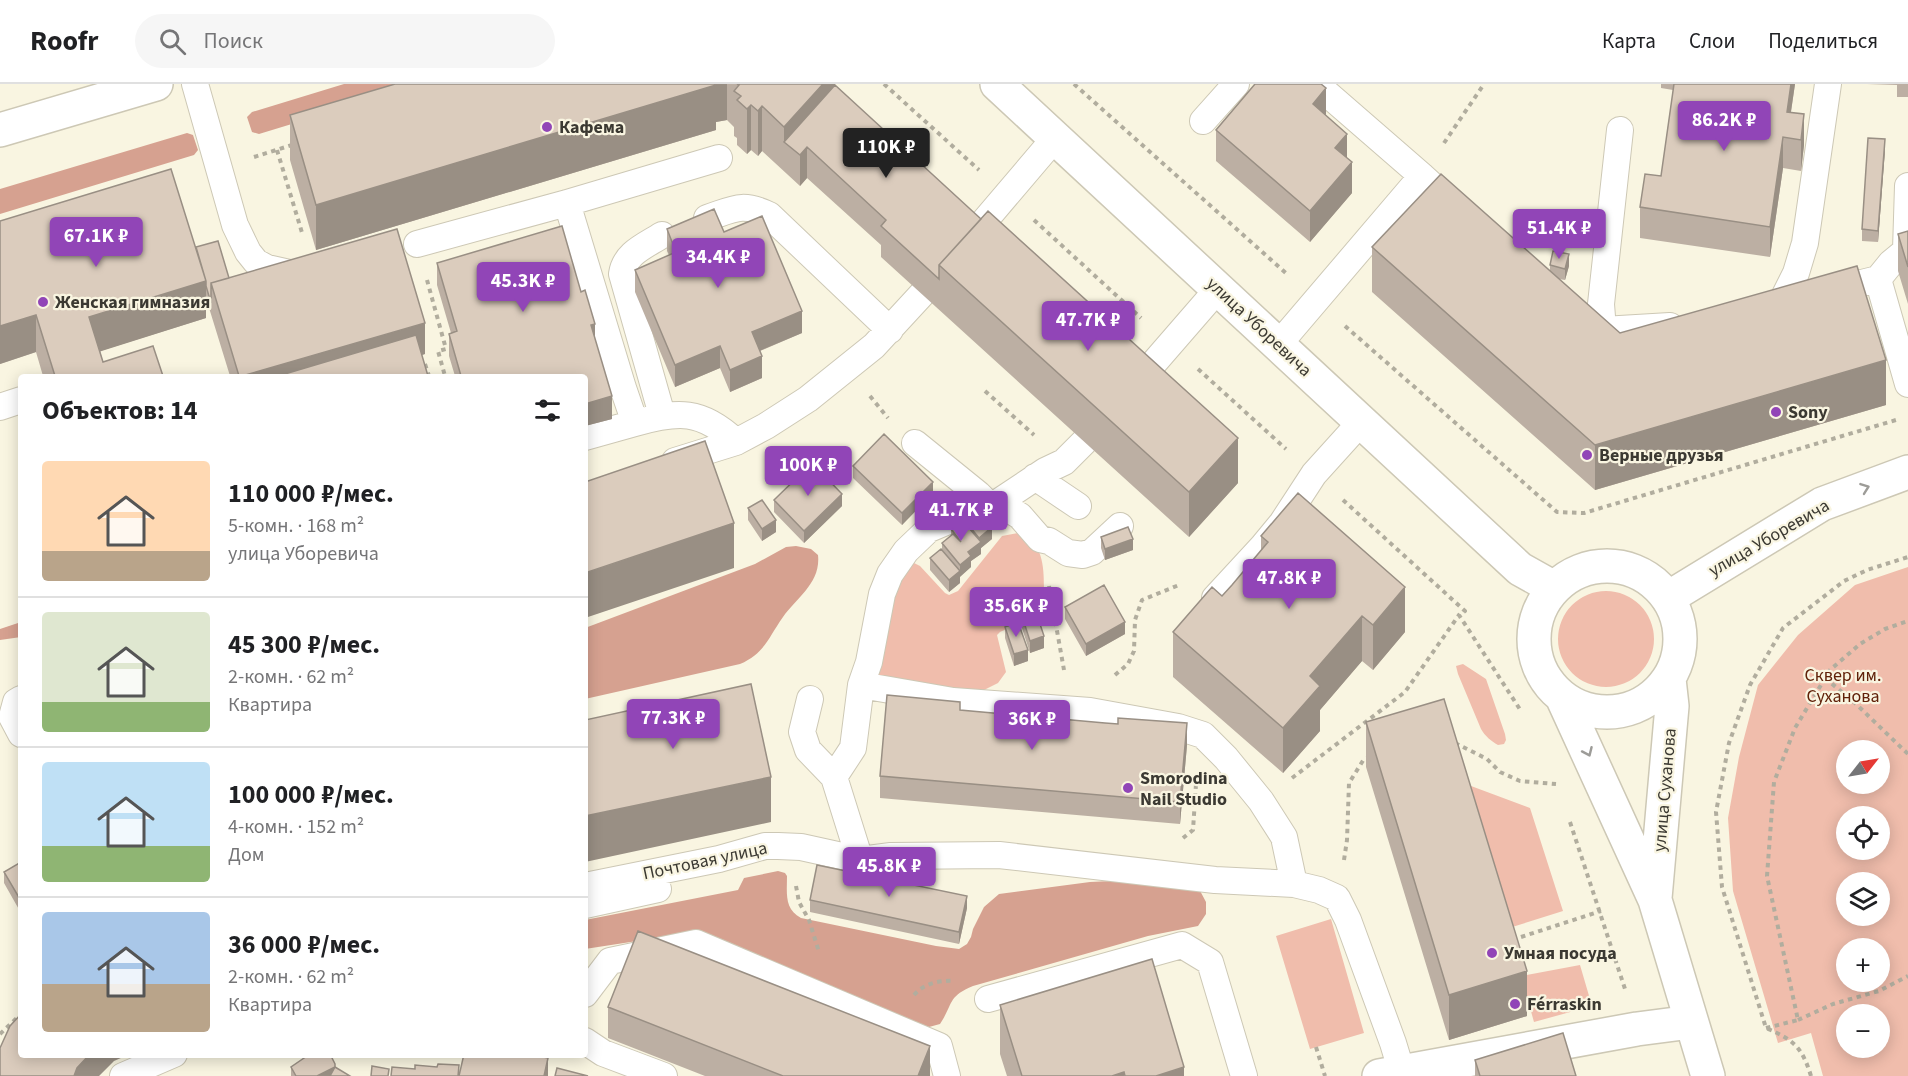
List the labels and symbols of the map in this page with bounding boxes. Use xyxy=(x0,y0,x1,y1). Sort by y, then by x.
pin: 86.2K ₽ xyxy=(1669,101,1779,152)
place label: Кафема xyxy=(559,115,624,140)
marker: Кафема xyxy=(540,120,554,134)
pin: 110K ₽ xyxy=(837,128,935,179)
pin: 51.4K ₽ xyxy=(1504,209,1614,260)
pin: 67.1K ₽ xyxy=(41,217,151,268)
pin: 34.4K ₽ xyxy=(663,238,773,289)
pin: 45.3K ₽ xyxy=(468,262,578,313)
street label: улица Уборевича xyxy=(1201,272,1317,382)
place label: Женская гимназия xyxy=(55,290,210,315)
marker: Женская гимназия xyxy=(36,295,50,309)
pin: 47.7K ₽ xyxy=(1033,301,1143,352)
place label: Sony xyxy=(1788,400,1828,425)
marker: Sony xyxy=(1769,405,1783,419)
place label: Верные друзья xyxy=(1599,443,1724,468)
pin: 100K ₽ xyxy=(759,446,857,497)
marker: Верные друзья xyxy=(1580,448,1594,462)
one-way arrow xyxy=(1859,483,1870,496)
pin: 41.7K ₽ xyxy=(906,491,1016,542)
street label: улица Уборевича xyxy=(1704,493,1834,583)
pin: 47.8K ₽ xyxy=(1234,559,1344,610)
pin: 35.6K ₽ xyxy=(961,587,1071,638)
park label: Сквер им. Суханова xyxy=(1805,663,1881,709)
pin: 77.3K ₽ xyxy=(618,699,728,750)
pin: 36K ₽ xyxy=(990,700,1074,751)
street label: улица Суханова xyxy=(1647,727,1683,853)
north arrow xyxy=(1836,740,1890,794)
one-way arrow xyxy=(1580,746,1592,757)
place label: Smorodina Nail Studio xyxy=(1140,766,1227,812)
marker: Smorodina Nail Studio xyxy=(1121,781,1135,795)
street label: Почтовая улица xyxy=(640,836,770,886)
pin: 45.8K ₽ xyxy=(834,847,944,898)
place label: Умная посуда xyxy=(1504,941,1617,966)
marker: Умная посуда xyxy=(1485,946,1499,960)
place label: Férraskin xyxy=(1527,992,1602,1017)
marker: Férraskin xyxy=(1508,997,1522,1011)

